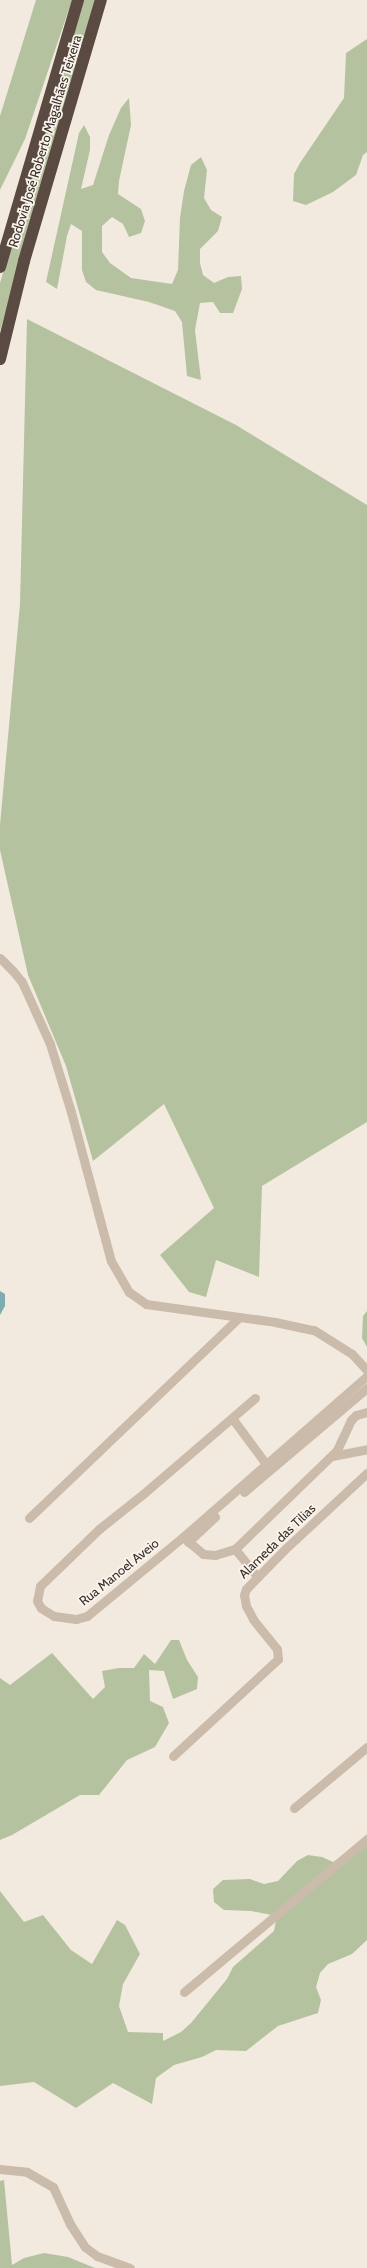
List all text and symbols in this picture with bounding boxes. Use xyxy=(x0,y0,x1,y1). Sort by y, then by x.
street label: Rodovia José Roberto Magalhães Teixeira xyxy=(5,33,85,249)
street label: Alameda das Tilias xyxy=(235,1501,319,1581)
street label: Rua Manoel Aveio xyxy=(76,1535,162,1609)

